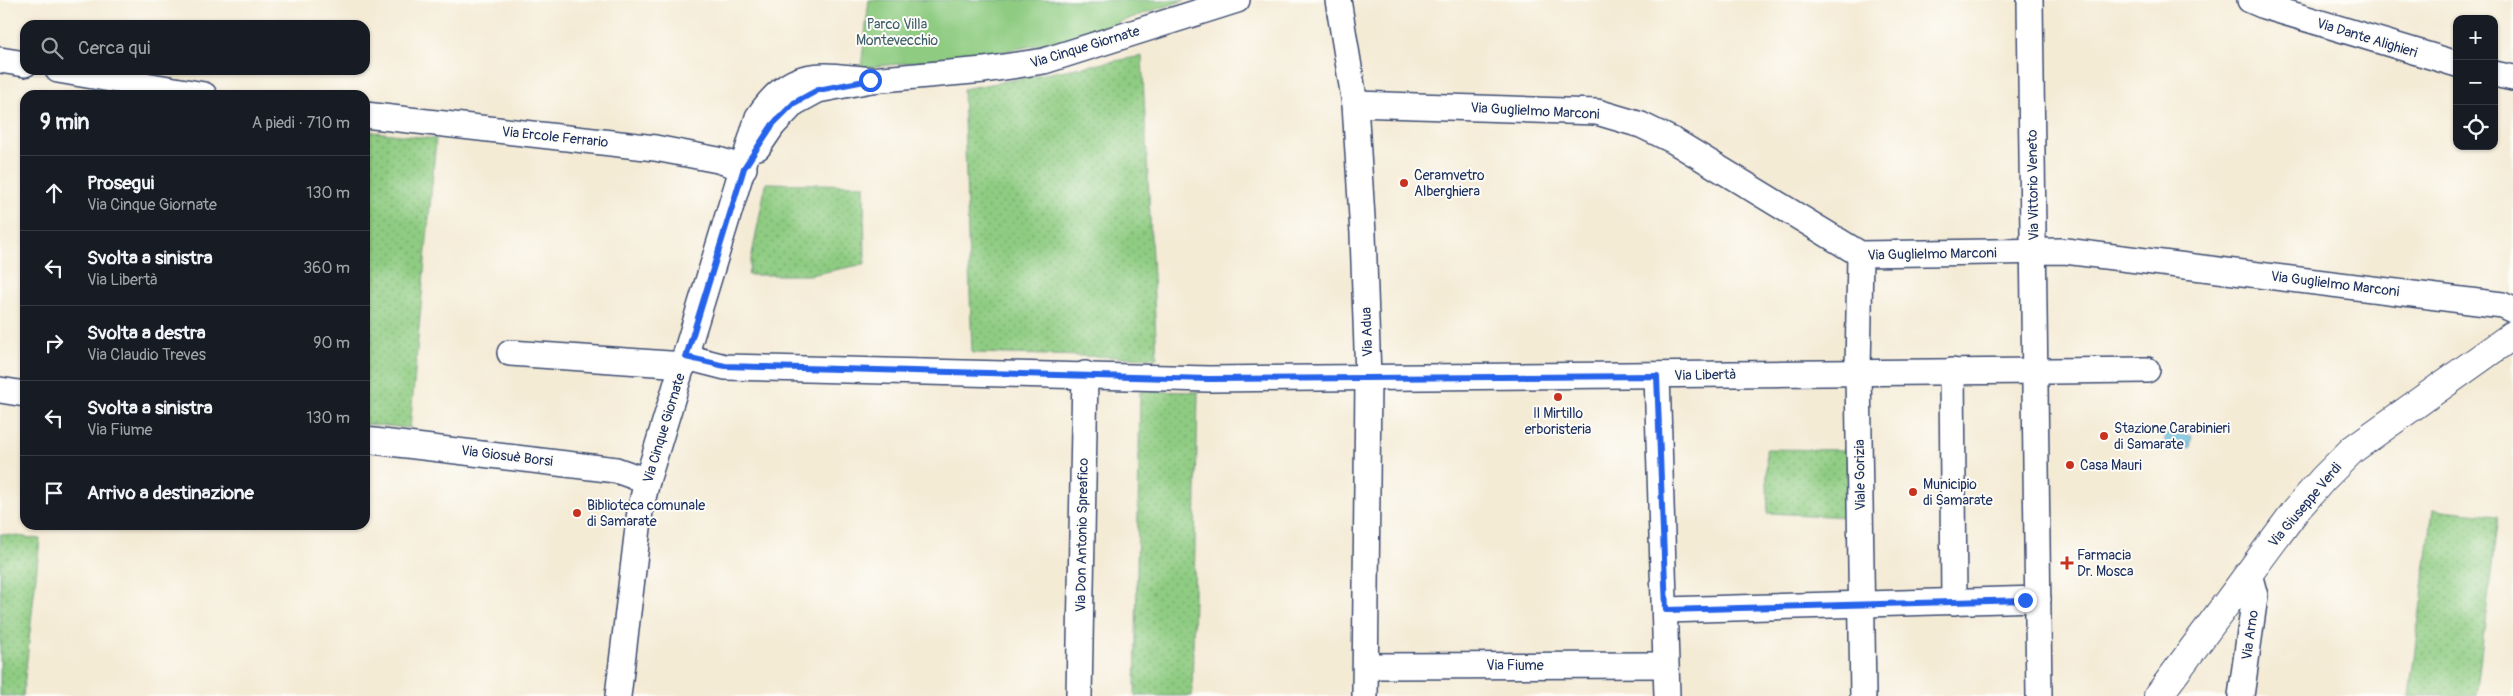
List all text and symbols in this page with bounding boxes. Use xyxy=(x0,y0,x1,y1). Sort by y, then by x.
street label: Via Dante Alighieri xyxy=(2315,15,2420,62)
map controls xyxy=(2453,15,2498,150)
button: + xyxy=(2453,15,2498,60)
park label: Parco Villa Montevecchio xyxy=(856,16,938,49)
search box xyxy=(20,20,370,75)
street label: Via Cinque Giornate xyxy=(1028,22,1142,72)
icon: search xyxy=(38,34,66,62)
text: Cerca qui xyxy=(78,36,150,60)
button: − xyxy=(2453,60,2498,105)
route start xyxy=(859,69,882,92)
street label: Via Guglielmo Marconi xyxy=(1470,99,1601,123)
button: locate xyxy=(2453,105,2498,150)
text: 9 min xyxy=(40,109,89,136)
text: A piedi · 710 m xyxy=(252,113,350,133)
street label: Via Ercole Ferrario xyxy=(501,123,610,151)
street label: Via Vittorio Veneto xyxy=(2024,129,2042,241)
place label: Ceramvetro Alberghiera xyxy=(1414,167,1485,200)
text: Prosegui xyxy=(87,171,154,195)
marker: Ceramvetro Alberghiera xyxy=(1398,177,1410,189)
icon: ahead xyxy=(40,179,68,207)
text: 130 m xyxy=(306,183,350,203)
text: Via Cinque Giornate xyxy=(87,195,217,215)
street label: Via Guglielmo Marconi xyxy=(1867,244,1997,264)
text: Svolta a sinistra xyxy=(87,246,213,270)
icon: left xyxy=(40,254,68,282)
text: 360 m xyxy=(303,258,350,278)
street label: Via Guglielmo Marconi xyxy=(2270,268,2401,300)
text: Via Libertà xyxy=(87,270,157,290)
street label: Via Adua xyxy=(1358,307,1376,357)
text: Svolta a destra xyxy=(87,321,206,345)
icon: right xyxy=(40,329,68,357)
text: 90 m xyxy=(313,333,350,353)
text: Via Claudio Treves xyxy=(87,345,206,365)
street label: Via Libertà xyxy=(1674,366,1736,384)
street label: Via Cinque Giornate xyxy=(639,371,689,485)
marker: Il Mirtillo erboristeria xyxy=(1552,391,1564,403)
text: Svolta a sinistra xyxy=(87,396,213,420)
icon: left xyxy=(40,404,68,432)
place label: Il Mirtillo erboristeria xyxy=(1525,405,1591,438)
text: 130 m xyxy=(306,408,350,428)
text: Via Fiume xyxy=(87,420,153,440)
place label: Stazione Carabinieri di Samarate xyxy=(2114,420,2231,453)
marker: Stazione Carabinieri di Samarate xyxy=(2098,430,2110,442)
street label: Viale Gorizia xyxy=(1851,439,1869,511)
street label: Via Giosuè Borsi xyxy=(460,442,554,470)
street label: Via Don Antonio Spreafico xyxy=(1072,457,1092,612)
place label: Casa Mauri xyxy=(2080,457,2142,474)
marker: Casa Mauri xyxy=(2064,459,2076,471)
street label: Via Giuseppe Verdi xyxy=(2265,459,2346,551)
place label: Municipio di Samarate xyxy=(1923,476,1993,509)
icon: arrive xyxy=(40,479,68,507)
text: Arrivo a destinazione xyxy=(87,481,254,505)
marker: Municipio di Samarate xyxy=(1907,486,1919,498)
place label: Biblioteca comunale di Samarate xyxy=(587,497,705,530)
marker: Biblioteca comunale di Samarate xyxy=(571,507,583,519)
place label: Farmacia Dr. Mosca xyxy=(2077,547,2134,580)
marker: Farmacia Dr. Mosca xyxy=(2061,557,2073,569)
route end xyxy=(2014,589,2037,612)
street label: Via Arno xyxy=(2238,608,2262,661)
street label: Via Fiume xyxy=(1486,657,1544,674)

